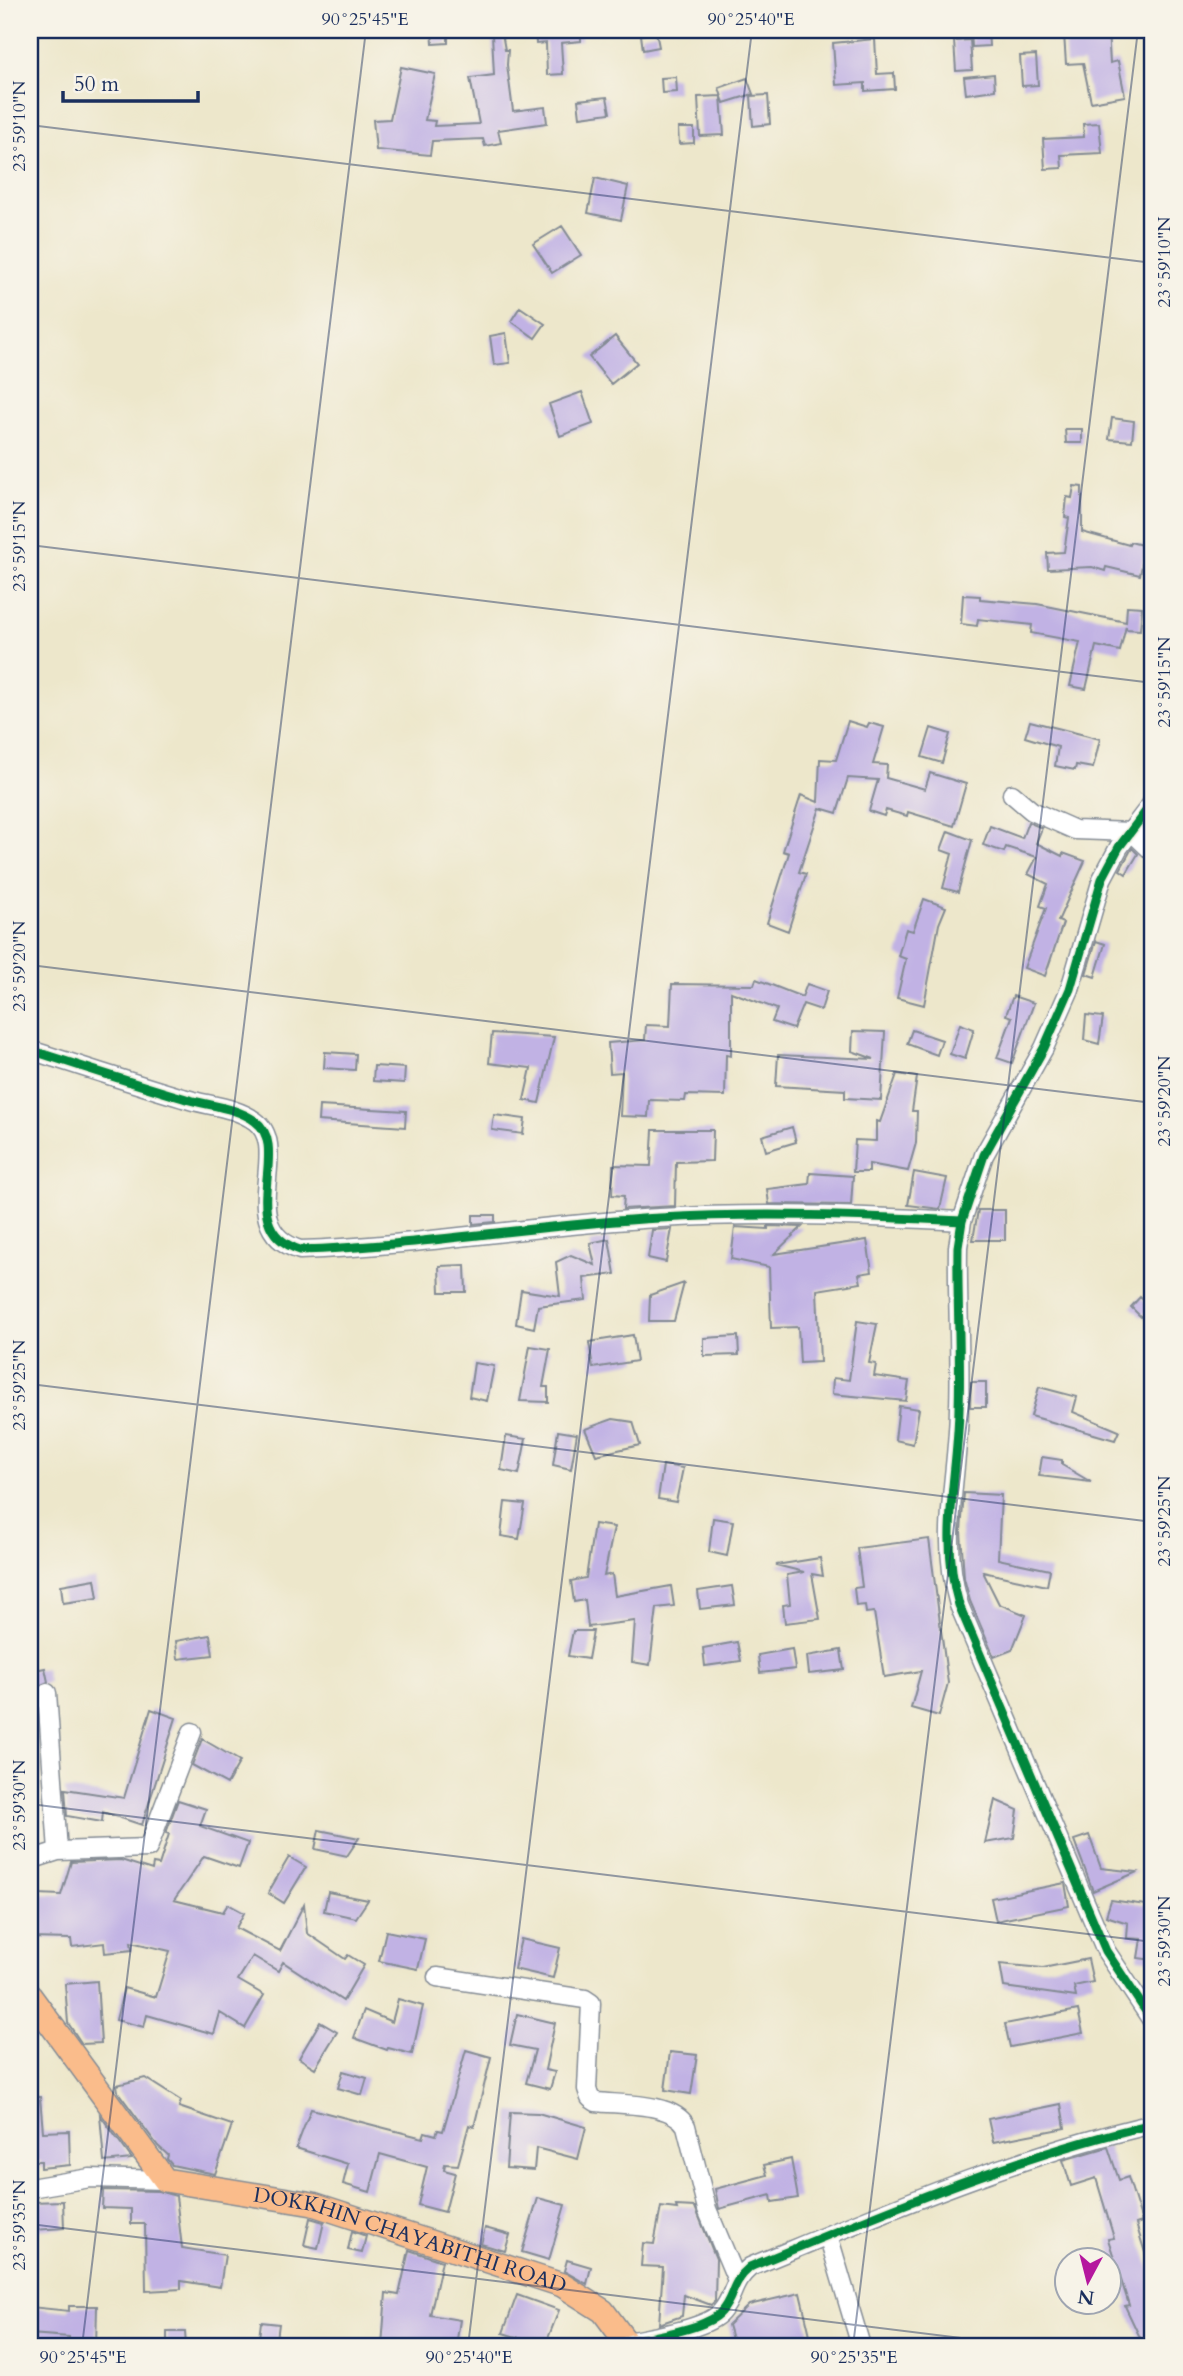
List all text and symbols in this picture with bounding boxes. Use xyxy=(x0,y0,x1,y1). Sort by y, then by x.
text: 90°25'45"E xyxy=(321,7,409,32)
text: 90°25'40"E xyxy=(707,7,795,32)
scale bar xyxy=(63,60,198,104)
text: 50 m xyxy=(74,70,119,99)
text: 23°59'10"N xyxy=(7,80,32,172)
text: 23°59'10"N xyxy=(1152,216,1177,308)
text: 23°59'15"N xyxy=(7,500,32,592)
text: 23°59'15"N xyxy=(1152,636,1177,728)
text: 23°59'20"N xyxy=(7,920,32,1012)
text: 23°59'20"N xyxy=(1152,1055,1177,1147)
text: 23°59'25"N xyxy=(7,1339,32,1431)
text: 23°59'25"N xyxy=(1152,1475,1177,1567)
text: 23°59'30"N xyxy=(7,1759,32,1851)
text: 23°59'30"N xyxy=(1152,1895,1177,1987)
text: 23°59'35"N xyxy=(7,2179,32,2271)
street label: DOKKHIN CHAYABITHI ROAD xyxy=(251,2181,570,2301)
north arrow xyxy=(1054,2246,1124,2316)
text: N xyxy=(1076,2283,1096,2311)
text: 90°25'45"E xyxy=(39,2345,127,2370)
text: 90°25'40"E xyxy=(425,2345,513,2370)
text: 90°25'35"E xyxy=(810,2345,898,2370)

